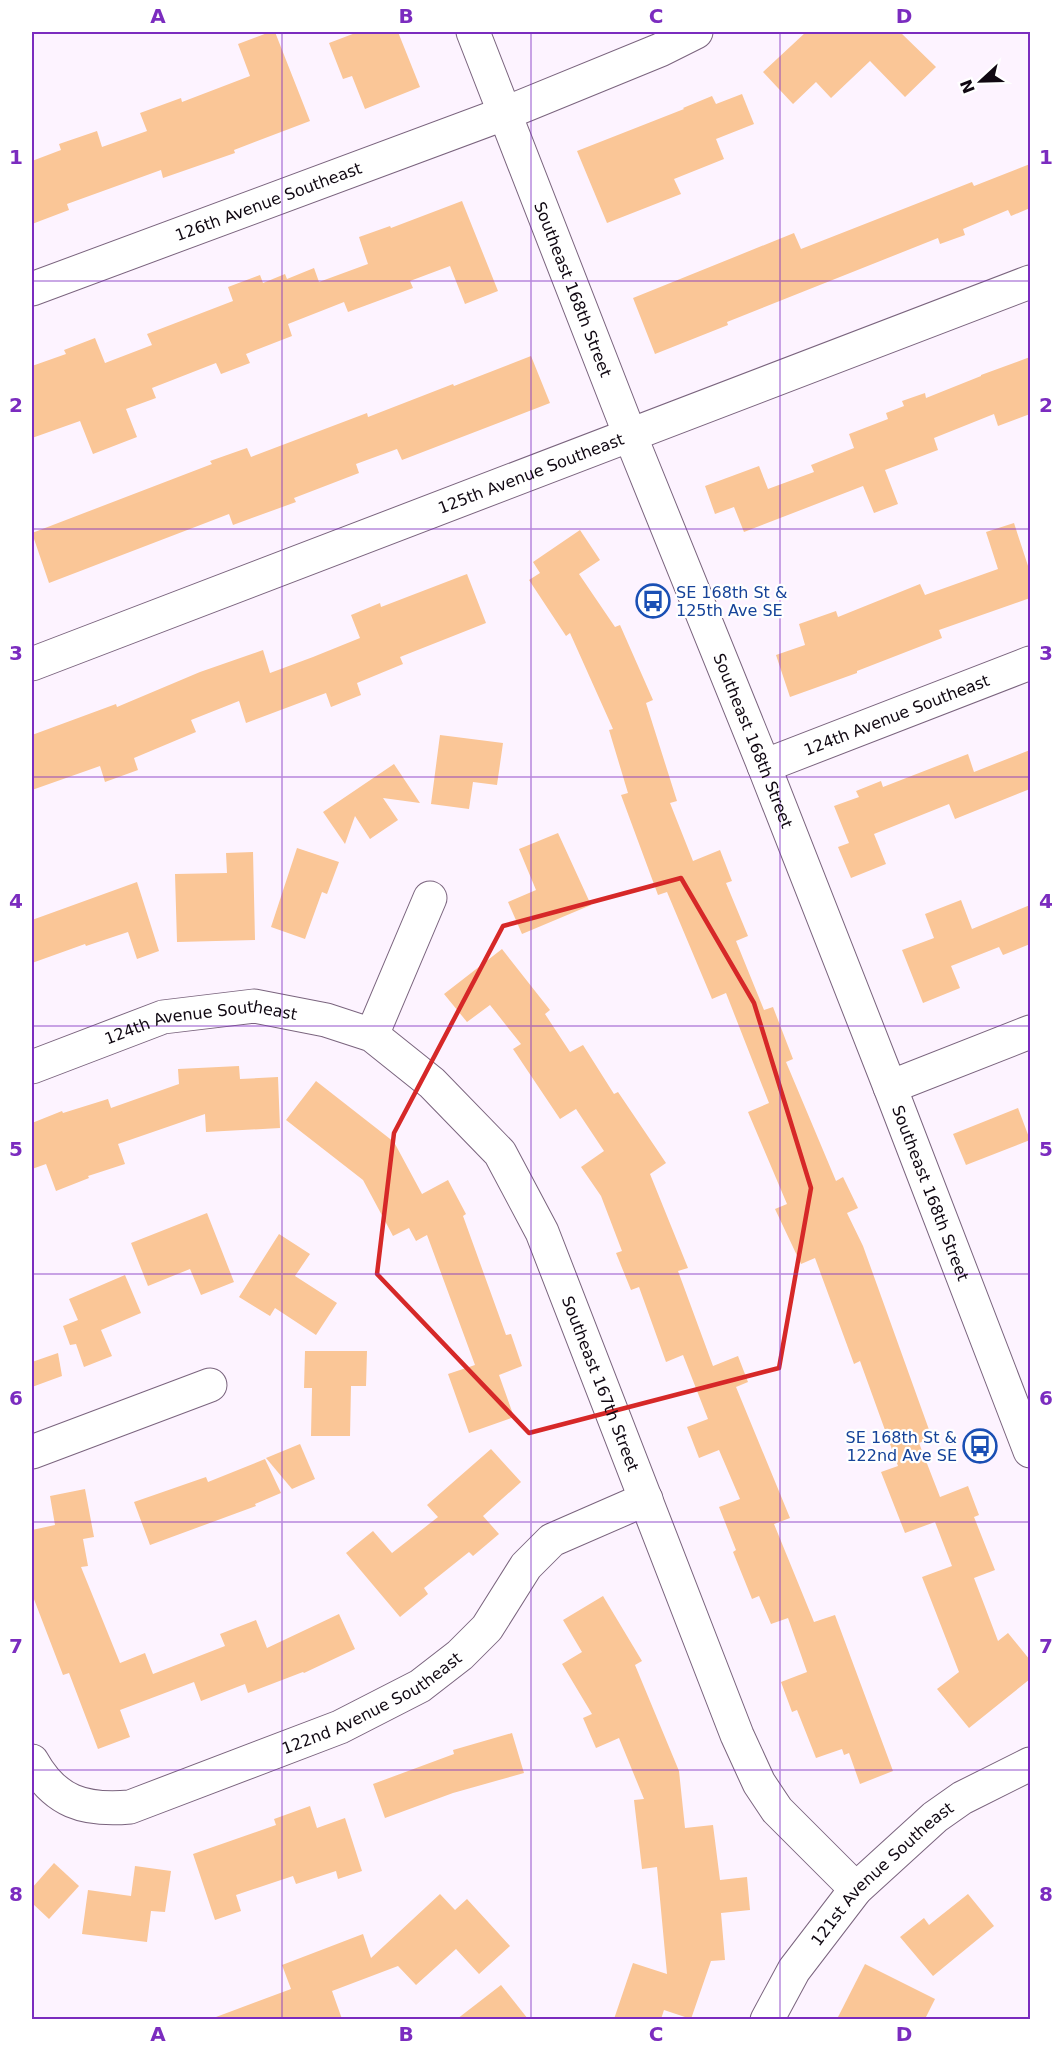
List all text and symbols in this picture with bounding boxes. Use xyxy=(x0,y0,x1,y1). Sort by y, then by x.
text: A xyxy=(150,4,166,28)
text: B xyxy=(398,4,414,28)
text: C xyxy=(649,4,663,28)
text: D xyxy=(896,4,912,28)
north arrow xyxy=(951,51,1011,111)
text: N xyxy=(956,77,979,96)
text: 1 xyxy=(9,145,23,169)
text: 1 xyxy=(1039,145,1053,169)
street label: 126th Avenue Southeast xyxy=(172,158,364,245)
street label: Southeast 168th Street xyxy=(530,199,616,380)
text: 2 xyxy=(9,393,23,417)
text: 2 xyxy=(1039,393,1053,417)
street label: 125th Avenue Southeast xyxy=(435,429,626,517)
bus stop icon: SE 168th St & 125th Ave SE xyxy=(635,583,671,619)
place label: SE 168th St & 125th Ave SE xyxy=(676,583,787,620)
text: 3 xyxy=(9,641,23,665)
text: 3 xyxy=(1039,641,1053,665)
street label: Southeast 168th Street xyxy=(710,650,797,831)
street label: 124th Avenue Southeast xyxy=(801,670,992,759)
text: 4 xyxy=(9,889,23,913)
text: 4 xyxy=(1039,889,1053,913)
street label: 124th Avenue Southeast xyxy=(102,997,299,1048)
street label: Southeast 168th Street xyxy=(888,1102,973,1283)
text: 5 xyxy=(9,1137,23,1161)
text: 5 xyxy=(1039,1137,1053,1161)
street label: Southeast 167th Street xyxy=(558,1293,643,1474)
text: 6 xyxy=(9,1386,23,1410)
text: 6 xyxy=(1039,1386,1053,1410)
place label: SE 168th St & 122nd Ave SE xyxy=(846,1428,957,1465)
bus stop icon: SE 168th St & 122nd Ave SE xyxy=(962,1428,998,1464)
text: 7 xyxy=(9,1634,23,1658)
text: 7 xyxy=(1039,1634,1053,1658)
street label: 122nd Avenue Southeast xyxy=(279,1648,465,1758)
street label: 121st Avenue Southeast xyxy=(807,1798,957,1949)
text: 8 xyxy=(9,1882,23,1906)
text: 8 xyxy=(1039,1882,1053,1906)
text: A xyxy=(150,2022,166,2046)
text: B xyxy=(398,2022,414,2046)
text: C xyxy=(649,2022,663,2046)
text: D xyxy=(896,2022,912,2046)

